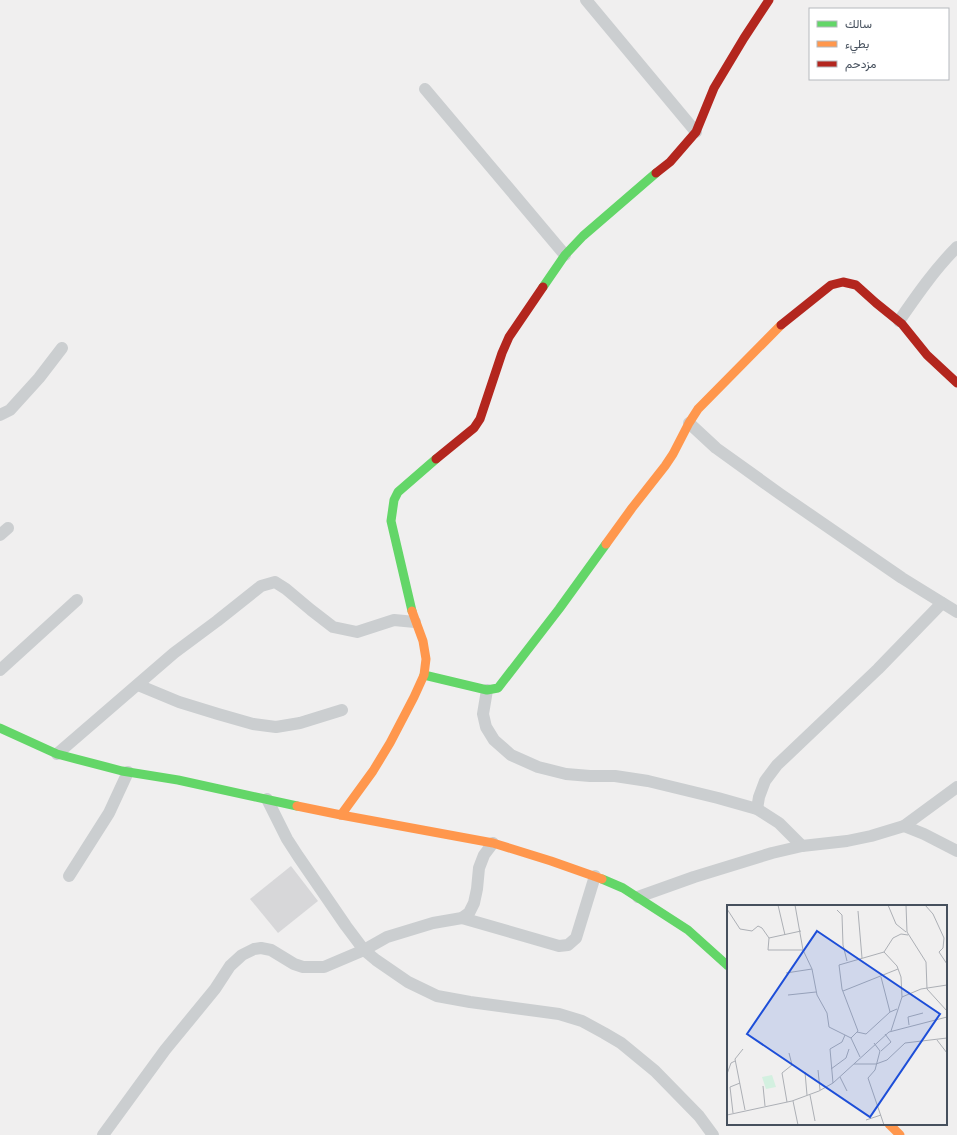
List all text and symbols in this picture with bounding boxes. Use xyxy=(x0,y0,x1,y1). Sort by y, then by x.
legend xyxy=(809,8,949,80)
text: سالك xyxy=(845,16,872,31)
text: بطيء xyxy=(845,36,869,54)
text: مزدحم xyxy=(845,56,876,72)
inset map xyxy=(727,905,947,1125)

